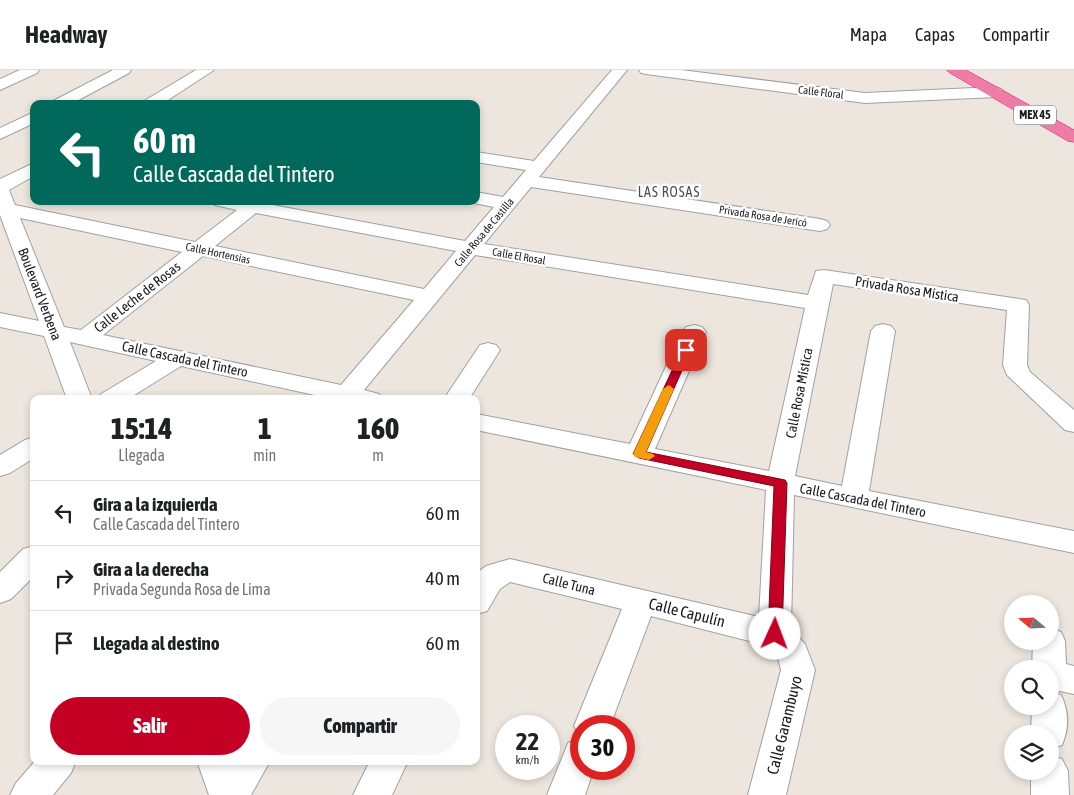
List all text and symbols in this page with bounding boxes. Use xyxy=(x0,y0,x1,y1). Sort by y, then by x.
text: Headway xyxy=(25,21,108,48)
text: Mapa xyxy=(850,24,887,45)
text: Capas xyxy=(915,24,955,45)
text: Compartir xyxy=(983,24,1049,45)
street label: Calle Floral xyxy=(798,83,845,101)
road number: MEX 45 xyxy=(1014,106,1056,124)
icon: left xyxy=(50,120,115,185)
text: 60 m xyxy=(133,120,196,160)
text: Calle Cascada del Tintero xyxy=(133,161,335,187)
district label: LAS ROSAS xyxy=(638,184,700,200)
street label: Calle Rosa de Castilla xyxy=(452,195,516,269)
street label: Privada Rosa de Jericó xyxy=(718,203,808,229)
street label: Calle Hortensias xyxy=(185,240,252,266)
street label: Boulevard Verbena xyxy=(15,245,65,343)
street label: Calle El Rosal xyxy=(491,245,547,267)
street label: Calle Leche de Rosas xyxy=(91,258,183,336)
street label: Privada Rosa Mística xyxy=(854,273,960,305)
pin xyxy=(665,329,707,371)
icon: arrive xyxy=(672,336,700,364)
street label: Calle Cascada del Tintero xyxy=(121,338,249,380)
street label: Calle Rosa Mística xyxy=(782,346,816,440)
text: 15:14 xyxy=(111,411,172,445)
text: 1 xyxy=(258,411,272,445)
text: 160 xyxy=(357,411,399,445)
text: Llegada xyxy=(118,446,165,464)
text: min xyxy=(253,446,276,464)
text: m xyxy=(372,446,384,464)
street label: Calle Cascada del Tintero xyxy=(798,480,928,520)
text: Gira a la izquierda xyxy=(93,493,218,515)
icon: left xyxy=(50,499,78,527)
text: 60 m xyxy=(426,502,460,524)
text: Calle Cascada del Tintero xyxy=(93,515,240,533)
text: Gira a la derecha xyxy=(93,558,209,580)
icon: right xyxy=(50,564,78,592)
text: 40 m xyxy=(426,567,460,589)
street label: Calle Tuna xyxy=(541,570,597,598)
text: Privada Segunda Rosa de Lima xyxy=(93,580,271,598)
street label: Calle Capulín xyxy=(647,594,727,631)
north arrow xyxy=(1004,595,1059,650)
map controls xyxy=(1004,595,1059,780)
position arrow xyxy=(748,607,800,659)
icon: arrive xyxy=(50,629,78,657)
text: Llegada al destino xyxy=(93,632,220,654)
text: 60 m xyxy=(426,632,460,654)
button: search xyxy=(1004,660,1059,715)
street label: Calle Garambuyo xyxy=(763,674,806,776)
button: Salir xyxy=(50,697,250,755)
button: Compartir xyxy=(260,697,460,755)
speed limit sign: 30 xyxy=(570,715,635,780)
button: layers xyxy=(1004,725,1059,780)
text: 22 xyxy=(516,727,539,755)
text: km/h xyxy=(516,753,539,767)

